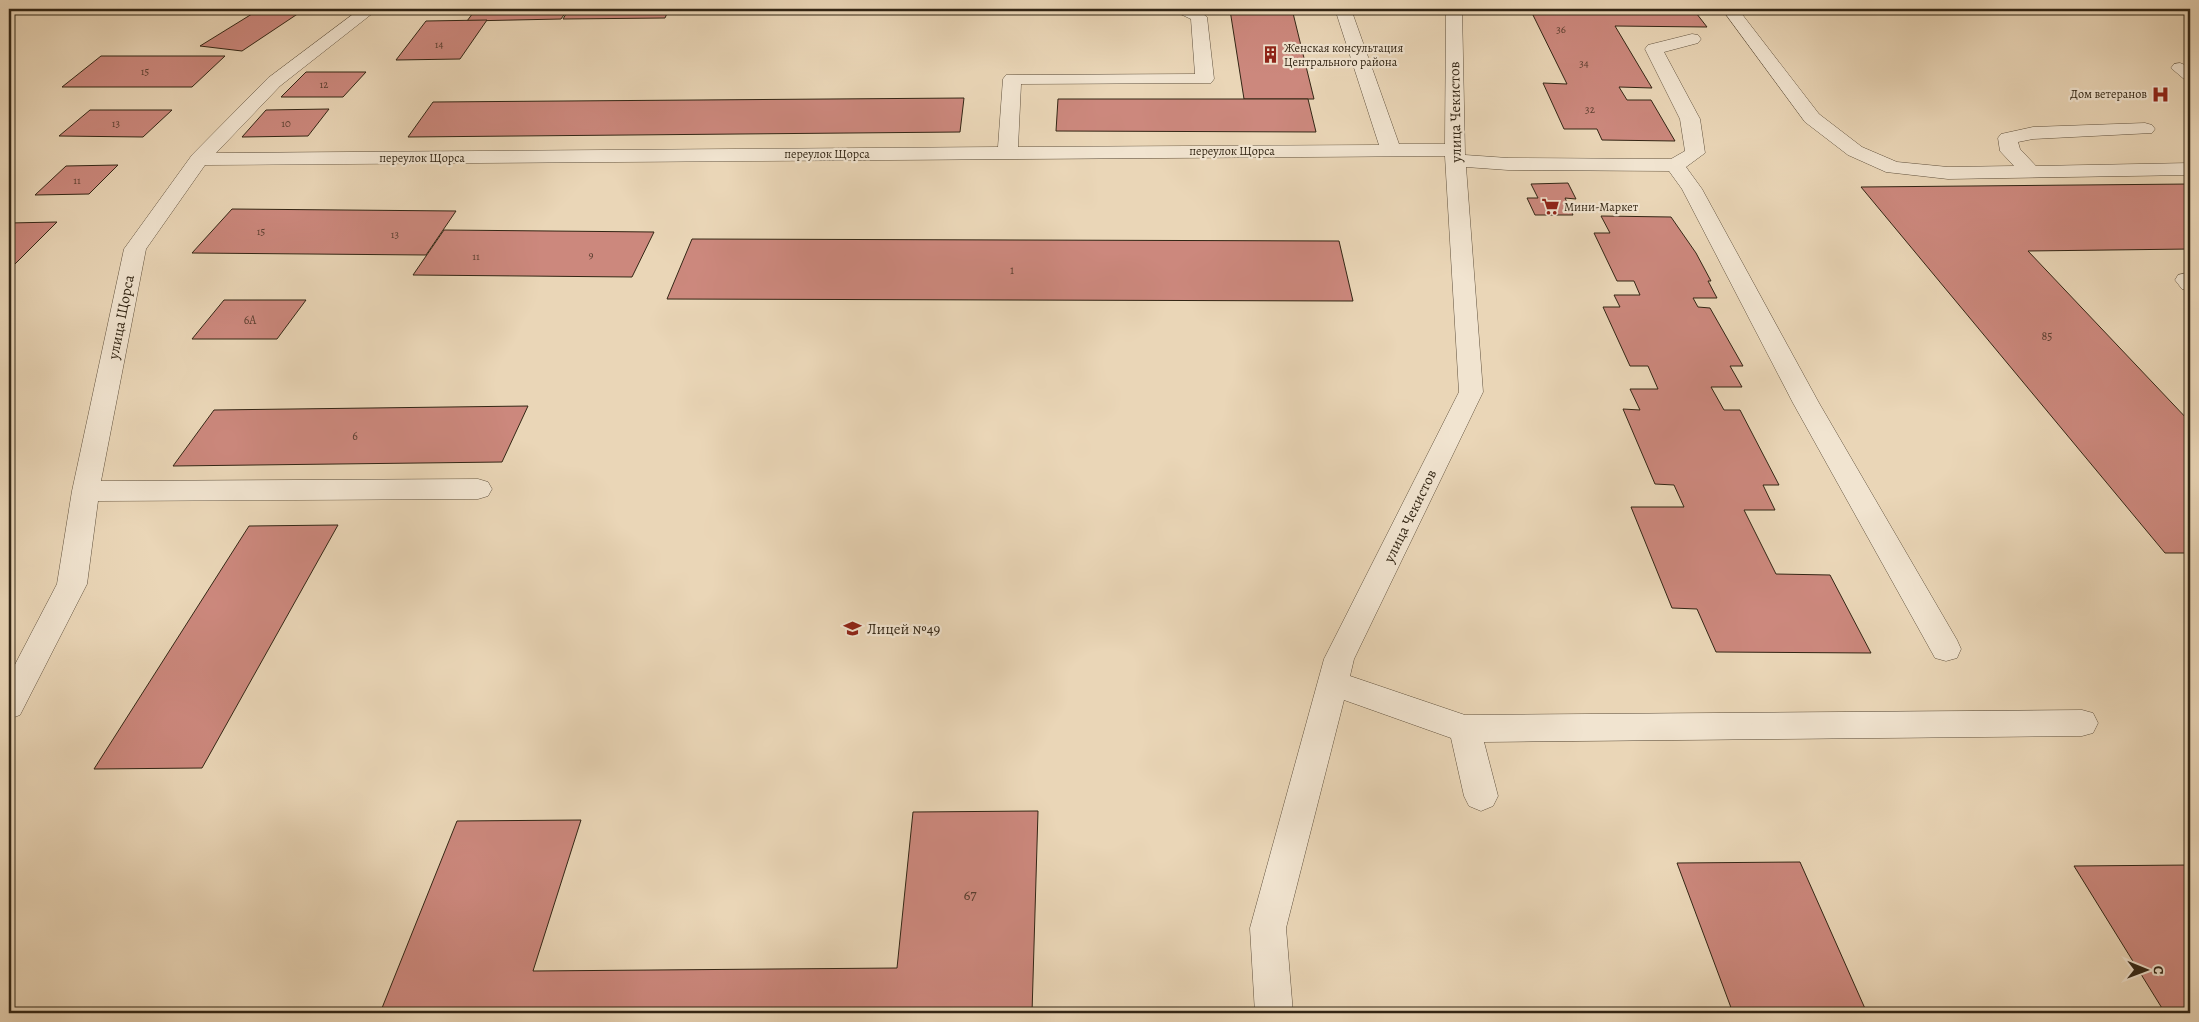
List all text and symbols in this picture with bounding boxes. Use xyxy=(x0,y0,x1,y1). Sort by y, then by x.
house number: 36 xyxy=(1556,22,1566,37)
house number: 14 xyxy=(435,37,443,52)
place label: Женская консультация Центрального района xyxy=(1284,40,1403,70)
building icon: Женская консультация Центрального района xyxy=(1260,45,1280,65)
house number: 34 xyxy=(1579,56,1589,71)
street label: улица Чекистов xyxy=(1444,61,1466,164)
house number: 15 xyxy=(141,64,150,79)
house number: 12 xyxy=(320,77,329,92)
hospital icon: Дом ветеранов xyxy=(2151,84,2171,104)
place label: Дом ветеранов xyxy=(2070,86,2147,102)
house number: 32 xyxy=(1585,102,1595,117)
house number: 13 xyxy=(112,116,120,131)
house number: 10 xyxy=(281,116,291,131)
street label: переулок Щорса xyxy=(1189,143,1275,159)
street label: переулок Щорса xyxy=(784,146,870,162)
street label: переулок Щорса xyxy=(379,150,465,166)
house number: 11 xyxy=(73,173,81,188)
supermarket icon: Мини-Маркет xyxy=(1540,197,1560,217)
place label: Мини-Маркет xyxy=(1564,199,1639,215)
house number: 15 xyxy=(257,224,266,239)
house number: 13 xyxy=(391,227,399,242)
house number: 9 xyxy=(588,247,594,262)
house number: 11 xyxy=(472,249,480,264)
house number: 1 xyxy=(1010,262,1014,278)
street label: улица Щорса xyxy=(103,273,139,362)
house number: 6А xyxy=(244,312,257,328)
house number: 85 xyxy=(2042,328,2052,344)
house number: 6 xyxy=(352,428,358,444)
street label: улица Чекистов xyxy=(1378,466,1441,567)
school or university icon: Лицей №49 xyxy=(843,619,863,639)
place label: Лицей №49 xyxy=(867,619,940,639)
house number: 67 xyxy=(963,885,977,905)
north arrow xyxy=(2122,944,2172,994)
text: С xyxy=(2149,966,2168,975)

